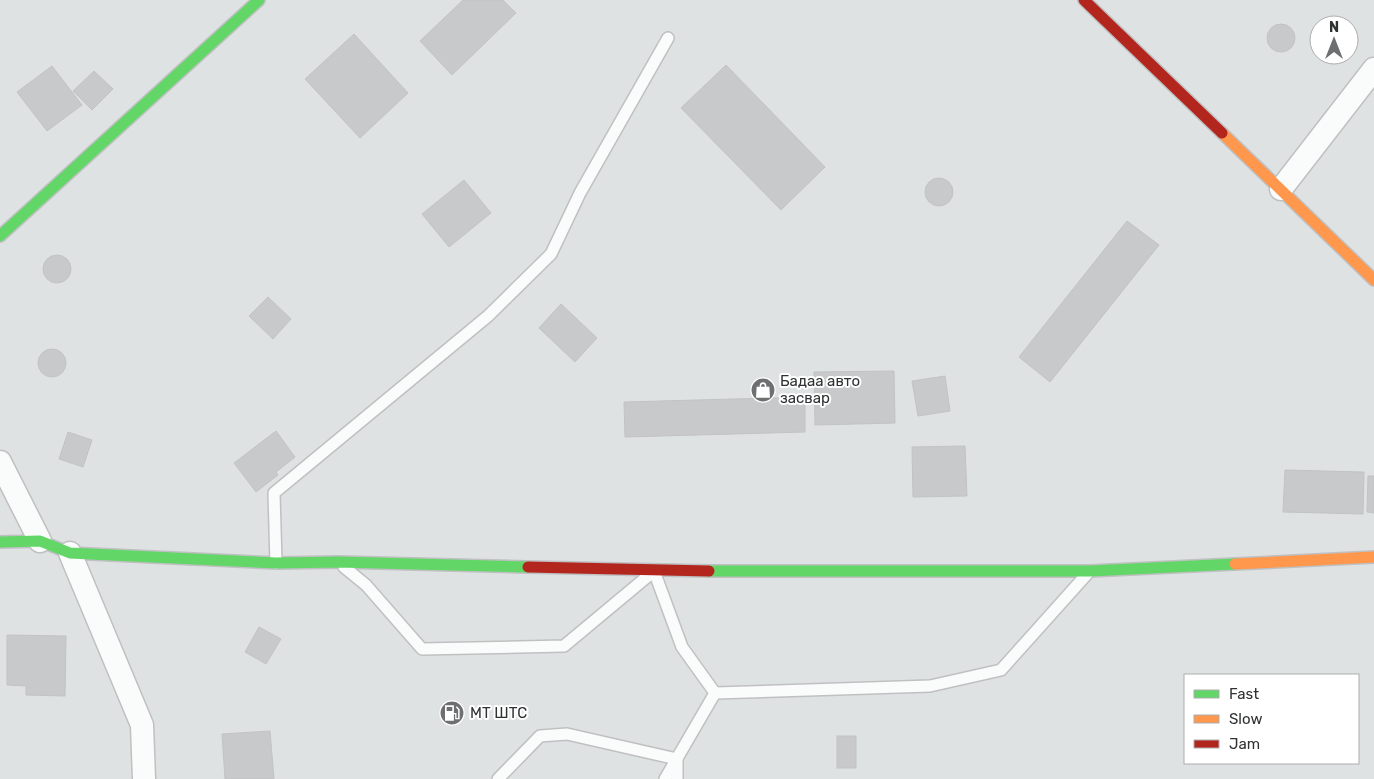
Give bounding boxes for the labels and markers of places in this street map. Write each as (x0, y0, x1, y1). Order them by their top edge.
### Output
place label: Бадаа авто засвар (780, 372, 860, 407)
shop icon: Бадаа авто засвар (750, 377, 776, 403)
fuel station icon: МТ ШТС (439, 700, 465, 726)
place label: МТ ШТС (470, 704, 527, 722)

